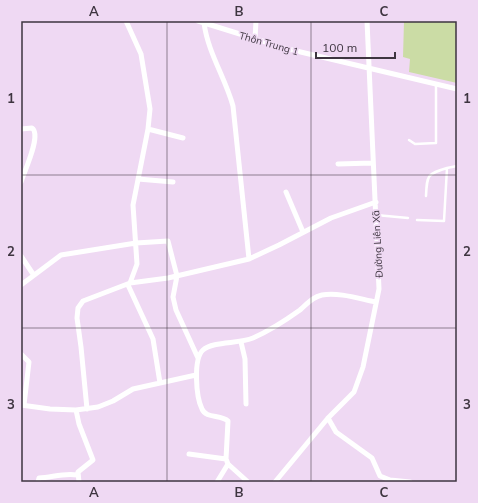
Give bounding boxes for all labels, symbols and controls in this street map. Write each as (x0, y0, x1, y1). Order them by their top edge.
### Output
text: A (89, 3, 99, 19)
text: B (235, 3, 244, 19)
text: C (380, 3, 389, 19)
street label: Thôn Trung 1 (238, 29, 300, 58)
scale bar (316, 34, 395, 60)
text: 100 m (322, 40, 357, 55)
text: 1 (7, 90, 15, 106)
text: 1 (463, 90, 471, 106)
street label: Đường Liên Xã (369, 210, 386, 278)
text: 2 (7, 243, 15, 259)
text: 2 (463, 243, 471, 259)
text: 3 (7, 396, 15, 412)
text: 3 (463, 396, 471, 412)
text: A (89, 484, 99, 500)
text: B (235, 484, 244, 500)
text: C (380, 484, 389, 500)

